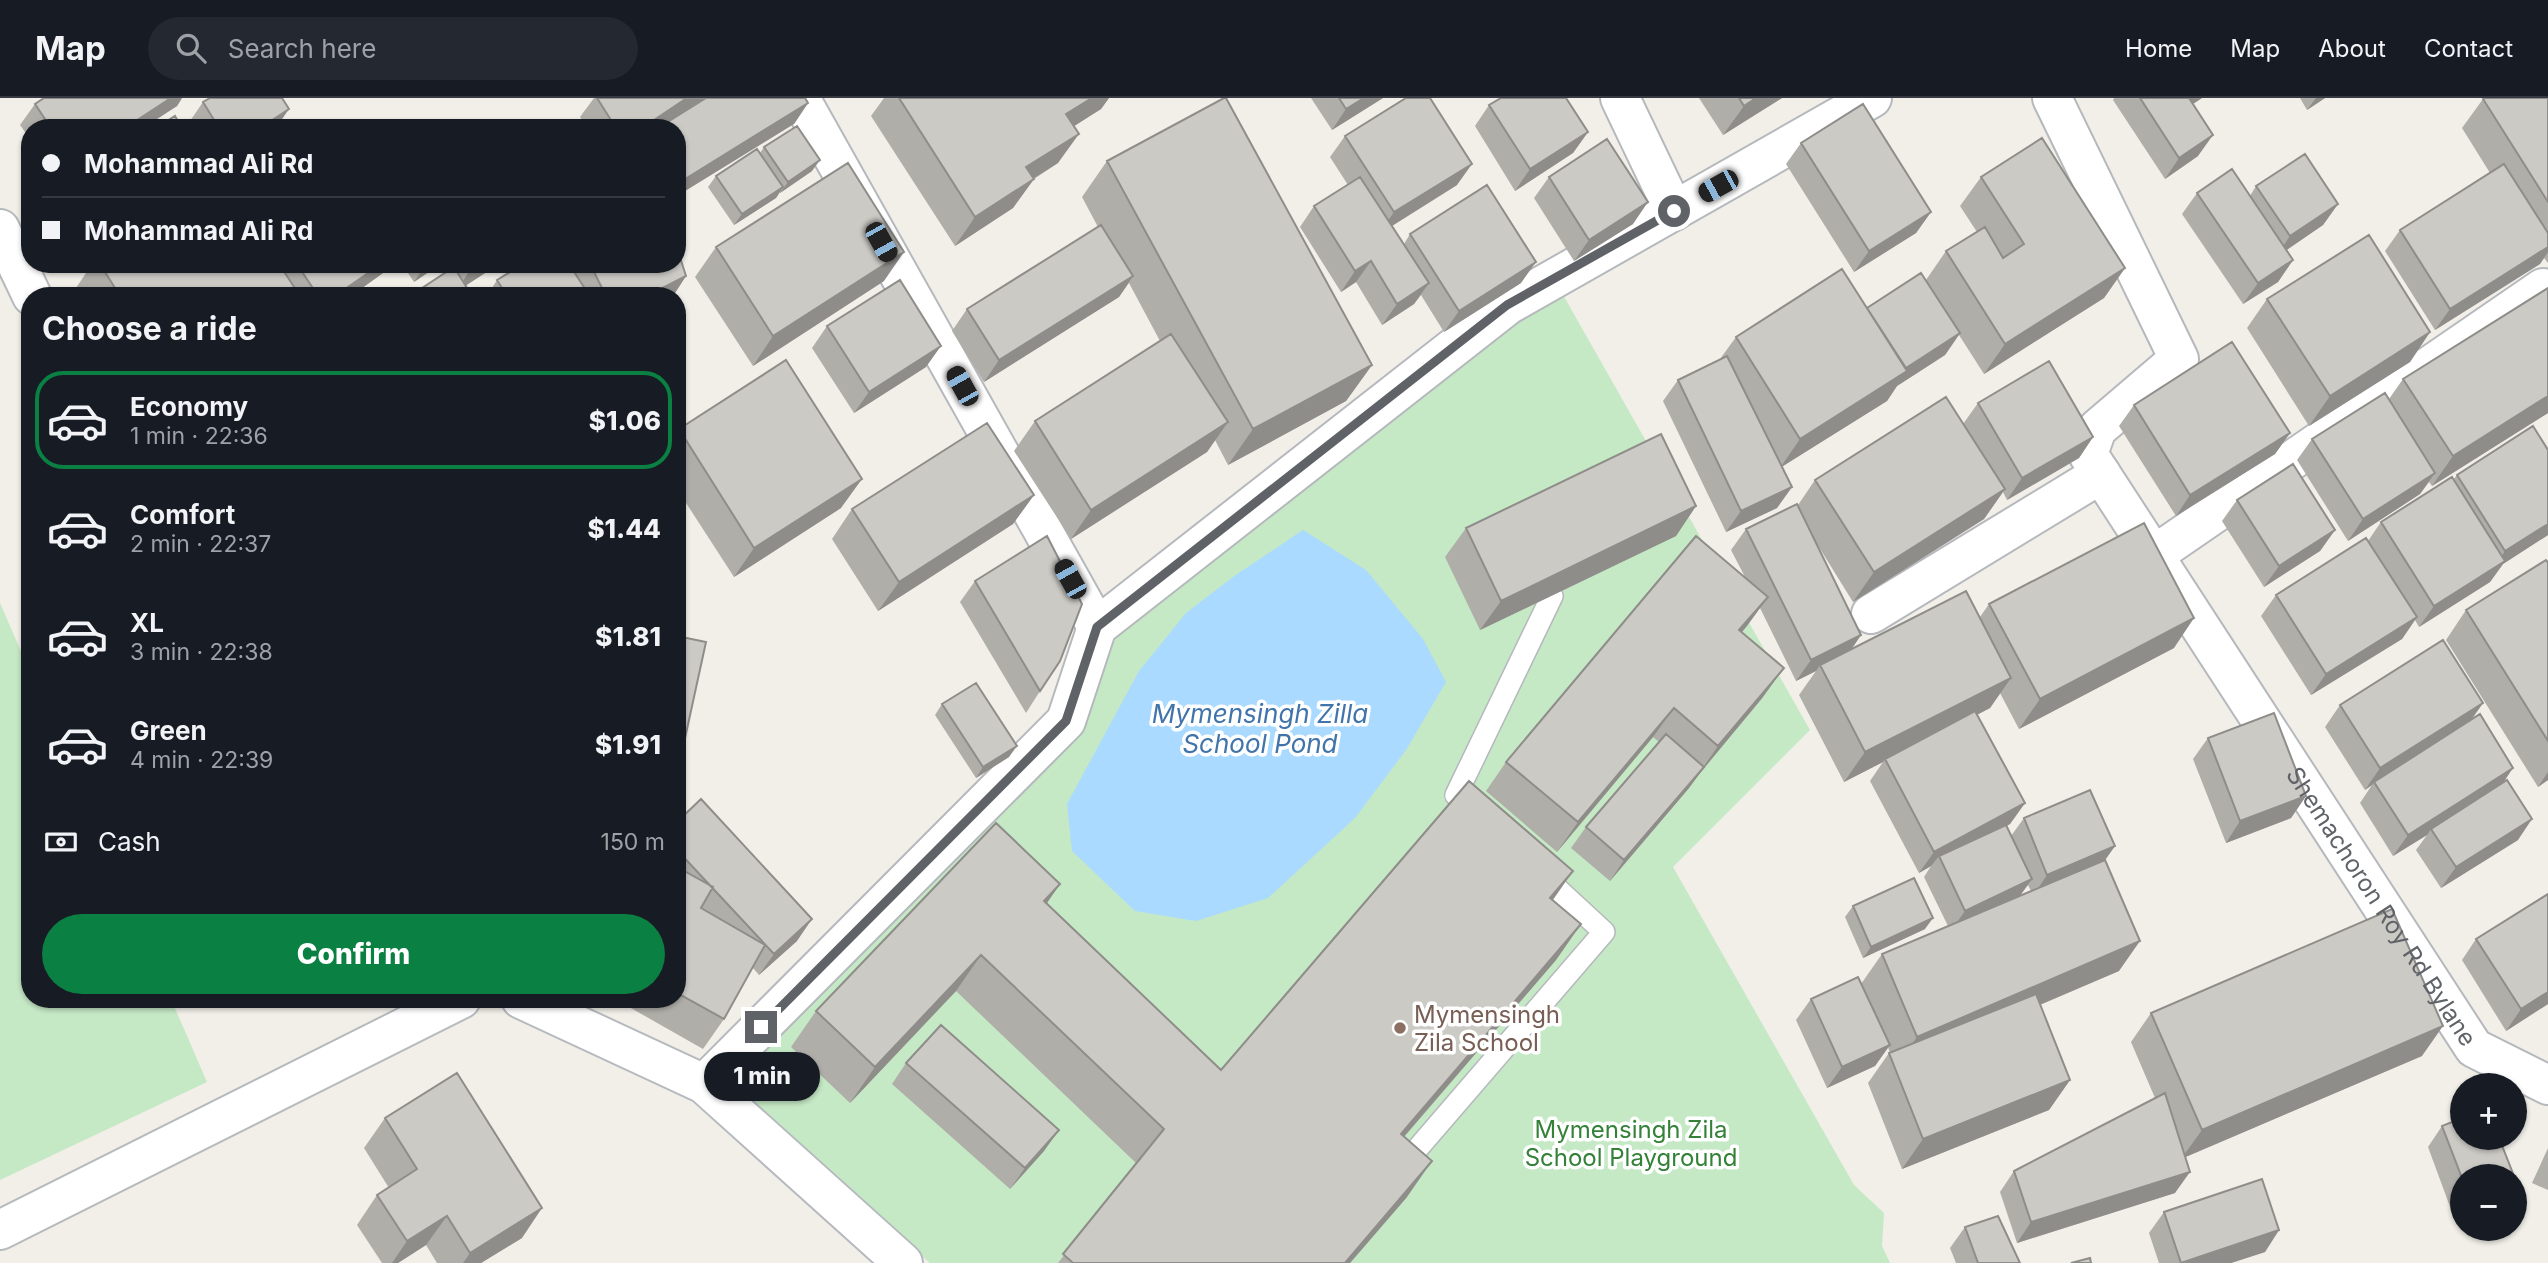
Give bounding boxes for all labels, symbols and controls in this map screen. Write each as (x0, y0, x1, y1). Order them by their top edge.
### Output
search box (148, 17, 638, 80)
text: Map (35, 28, 106, 68)
icon: search (172, 29, 210, 67)
text: Search here (228, 33, 376, 64)
text: Home (2125, 34, 2192, 63)
text: Map (2230, 34, 2280, 63)
text: About (2318, 34, 2386, 63)
text: Contact (2424, 34, 2513, 63)
text: Mohammad Ali Rd (84, 148, 313, 179)
car (1695, 167, 1742, 205)
route start (1658, 195, 1690, 227)
text: Mohammad Ali Rd (84, 215, 313, 246)
car (862, 219, 901, 265)
text: Choose a ride (42, 309, 257, 348)
car (943, 363, 982, 409)
icon: car (46, 389, 109, 452)
text: Economy (130, 391, 248, 422)
text: $1.06 (589, 405, 661, 436)
text: 1 min · 22:36 (130, 422, 268, 450)
icon: car (46, 497, 109, 560)
text: Comfort (130, 499, 235, 530)
text: $1.44 (587, 513, 661, 544)
text: 2 min · 22:37 (130, 530, 271, 558)
car (1051, 556, 1090, 602)
icon: car (46, 605, 109, 668)
text: XL (130, 607, 164, 638)
text: $1.81 (595, 621, 661, 652)
text: 3 min · 22:38 (130, 638, 273, 666)
water label: Mymensingh Zilla School Pond (1152, 698, 1368, 759)
icon: car (46, 713, 109, 776)
text: Green (130, 715, 207, 746)
text: $1.91 (595, 729, 661, 760)
text: 4 min · 22:39 (130, 746, 273, 774)
street label: Shemachoron Roy Rd Bylane (2281, 761, 2483, 1051)
icon: cash (42, 823, 80, 861)
text: Cash (98, 826, 161, 857)
text: 150 m (601, 828, 665, 856)
button: Confirm (42, 914, 665, 994)
place label: Mymensingh Zila School (1414, 1000, 1560, 1057)
route end (745, 1011, 777, 1043)
marker: Mymensingh Zila School (1392, 1020, 1408, 1036)
callout: 1 min (703, 1052, 819, 1100)
text: 1 min (733, 1062, 791, 1090)
map controls (2450, 1073, 2527, 1241)
button: + (2450, 1073, 2527, 1150)
park label: Mymensingh Zila School Playground (1525, 1115, 1737, 1172)
button: − (2450, 1164, 2527, 1241)

